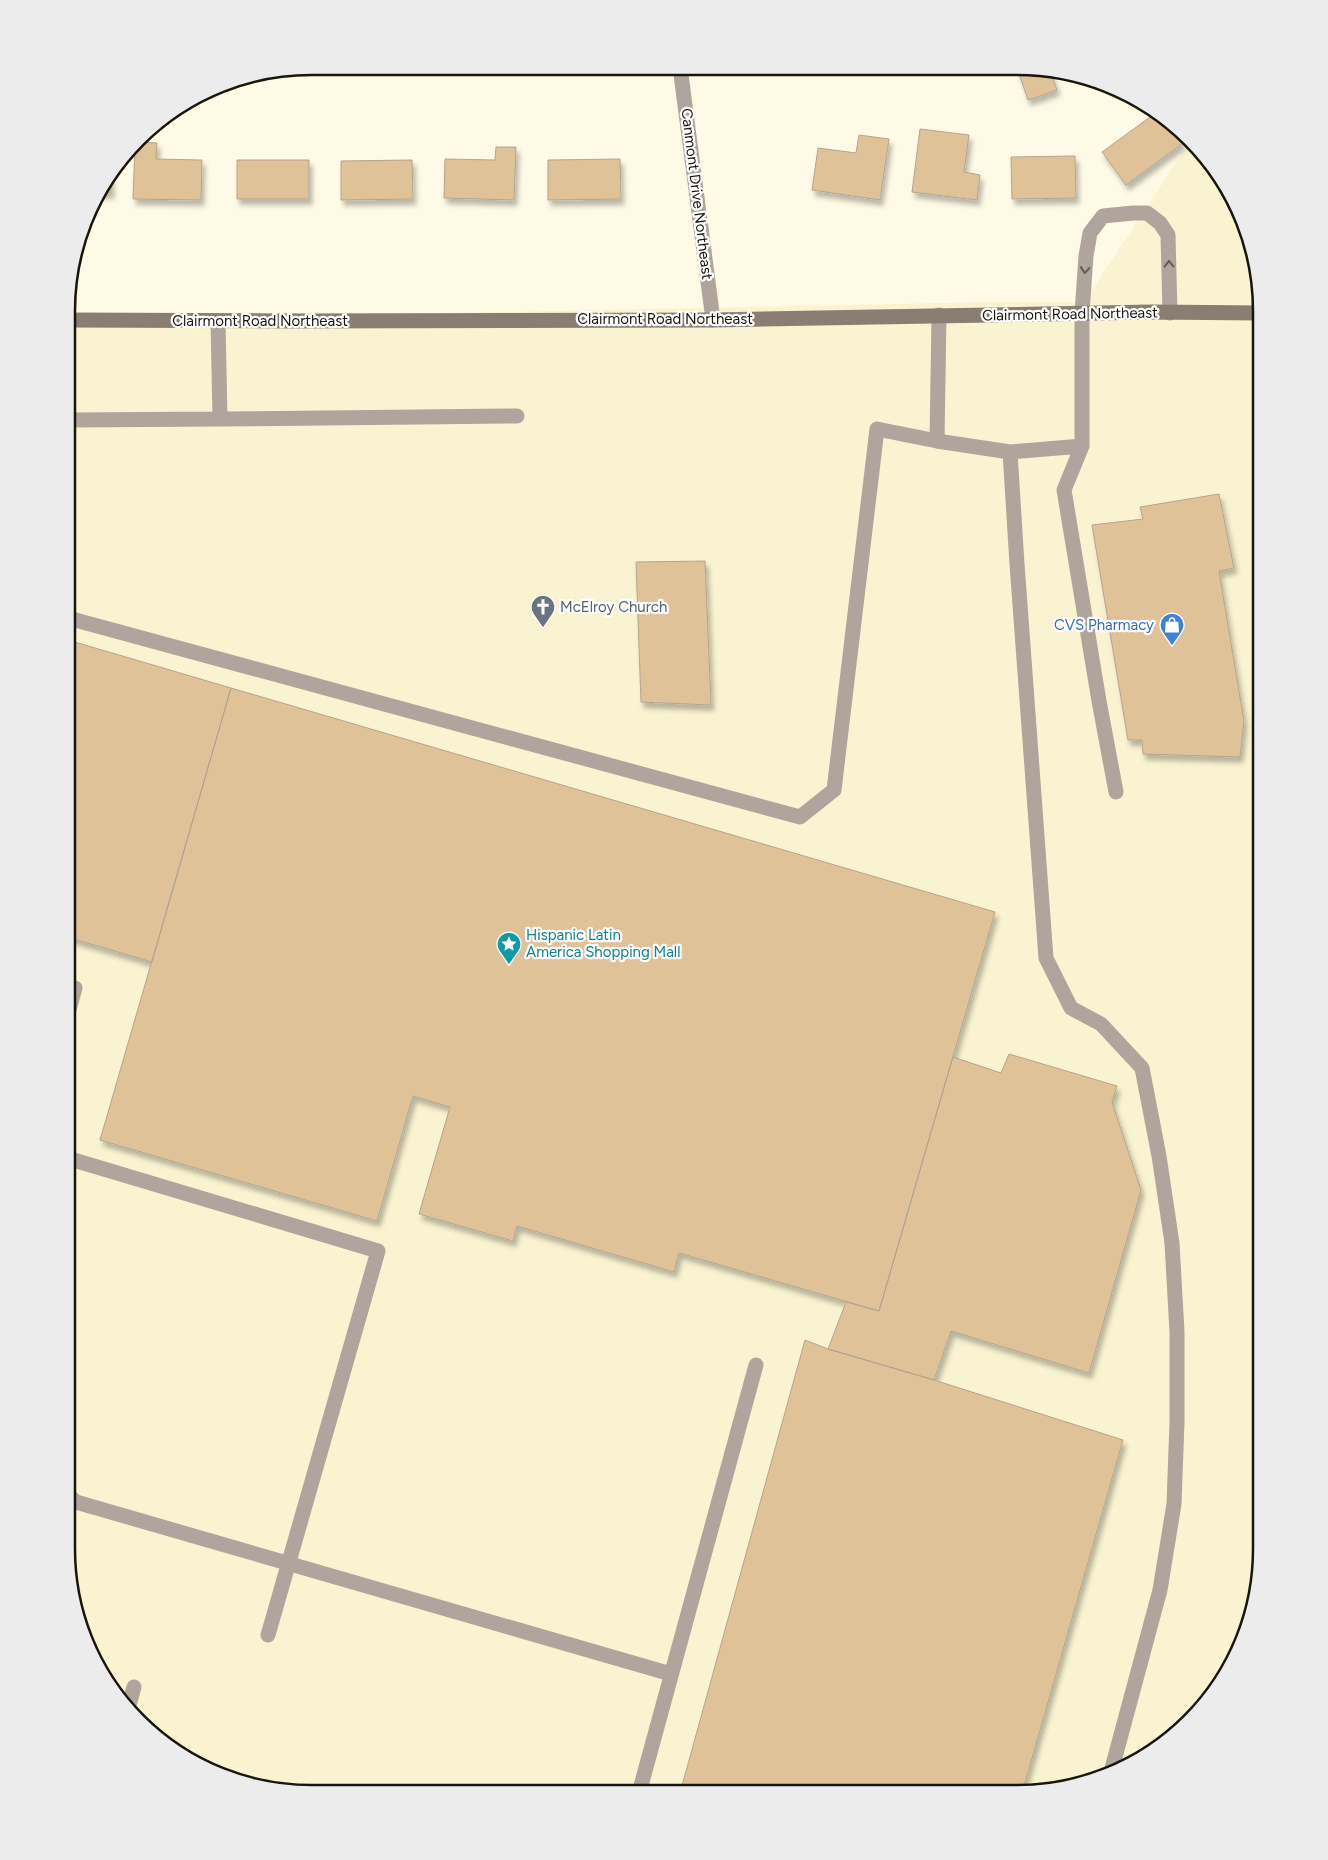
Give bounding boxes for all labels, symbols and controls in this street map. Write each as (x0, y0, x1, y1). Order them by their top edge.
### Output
street label: Canmont Drive Northeast (678, 107, 716, 281)
one-way arrow (1164, 260, 1174, 268)
one-way arrow (1080, 267, 1091, 275)
street label: Clairmont Road Northeast (982, 303, 1158, 325)
street label: Clairmont Road Northeast (577, 310, 753, 328)
street label: Clairmont Road Northeast (172, 312, 348, 330)
church icon: McElroy Church (530, 594, 556, 628)
place label: McElroy Church (560, 598, 667, 616)
shop icon: CVS Pharmacy (1159, 612, 1185, 646)
place label: CVS Pharmacy (1054, 616, 1154, 634)
place label: Hispanic Latin America Shopping Mall (526, 926, 680, 961)
place icon: Hispanic Latin America Shopping Mall (496, 931, 522, 965)

